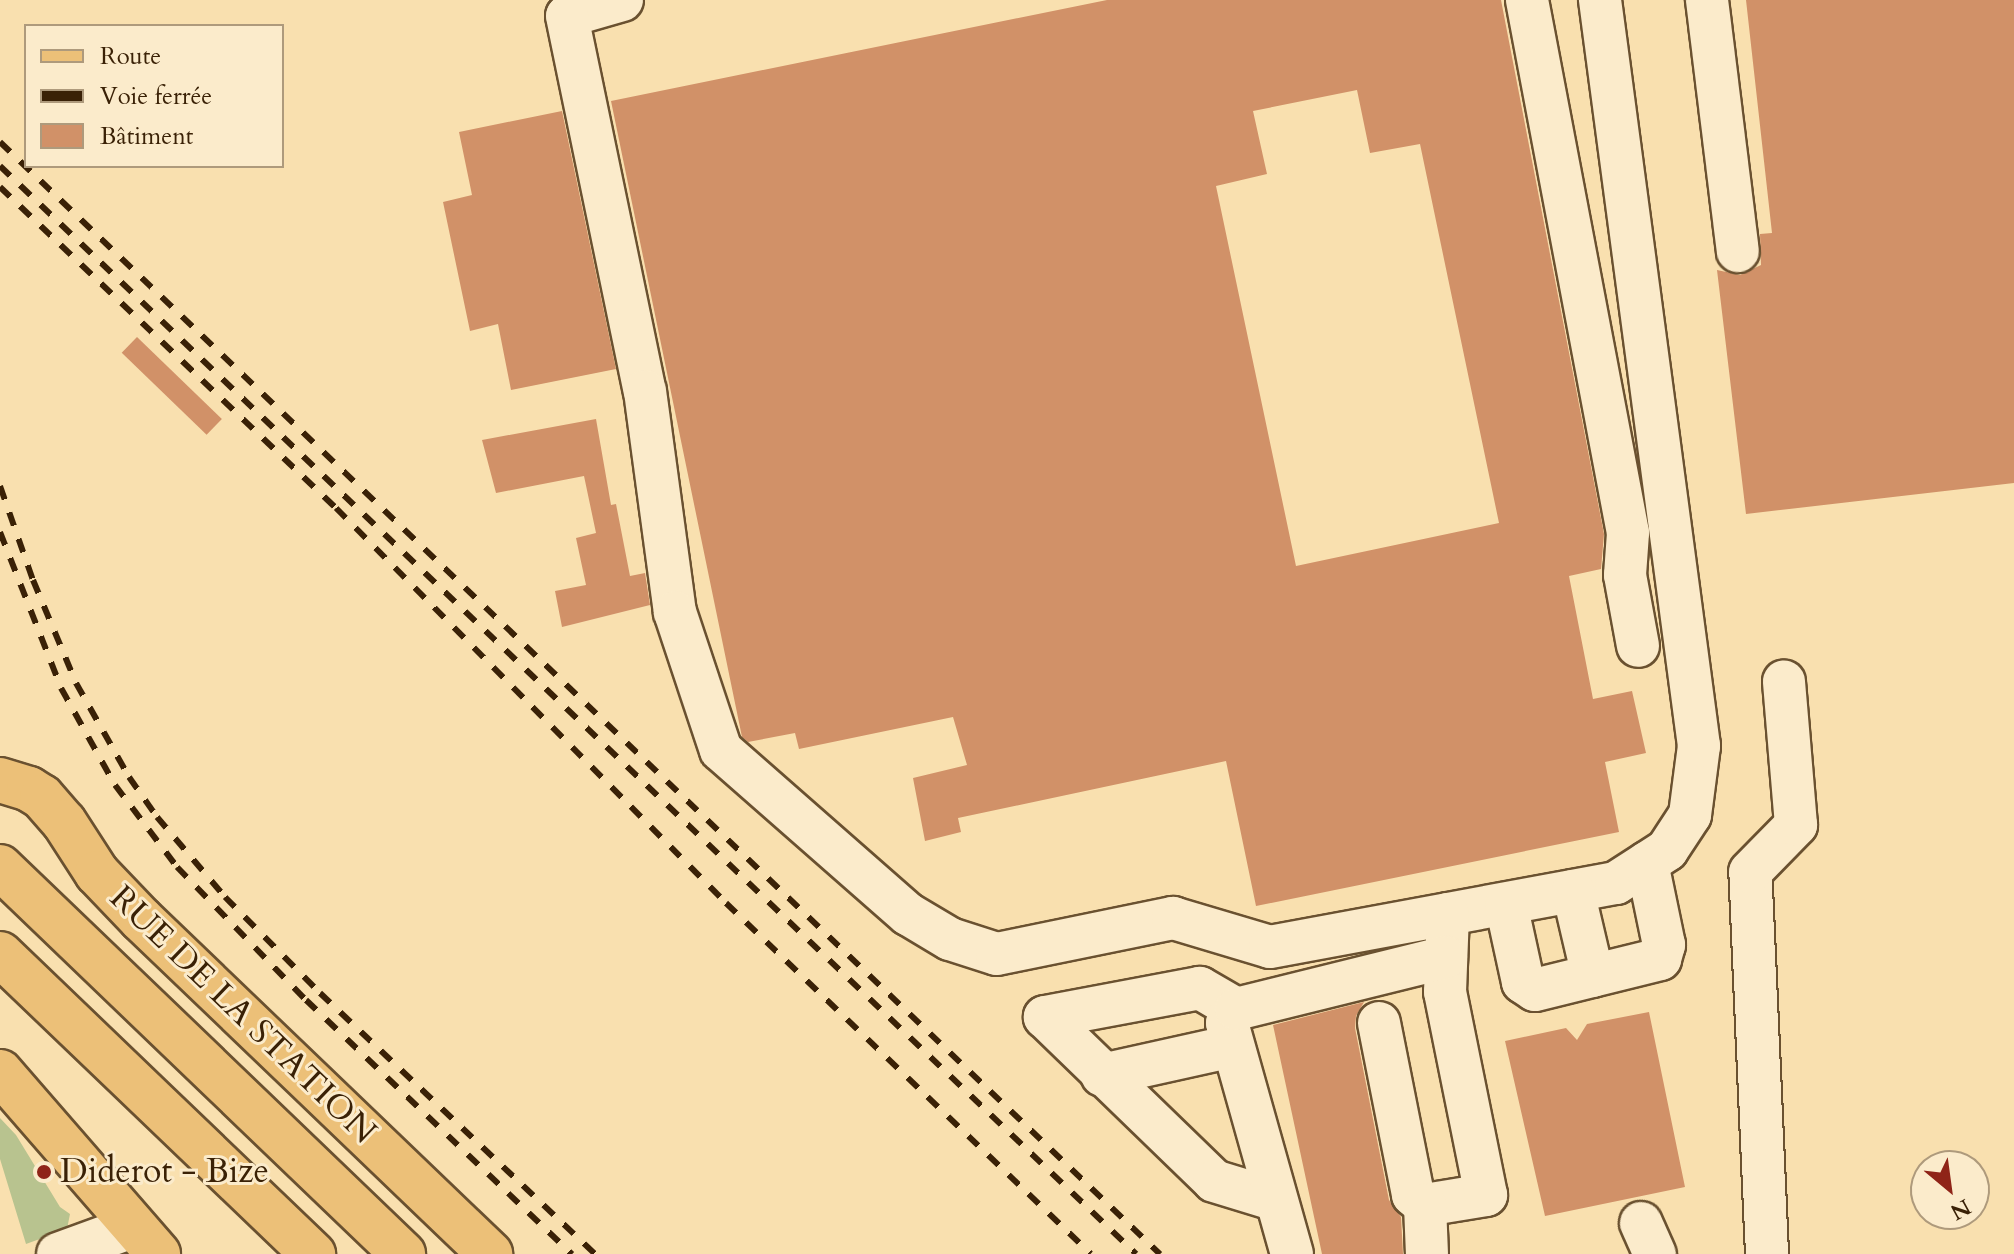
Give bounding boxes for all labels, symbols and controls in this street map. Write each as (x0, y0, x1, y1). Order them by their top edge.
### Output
legend (24, 24, 284, 168)
text: Route (100, 40, 161, 73)
text: Voie ferrée (100, 80, 212, 113)
text: Bâtiment (100, 120, 193, 153)
street label: RUE DE LA STATION (101, 877, 385, 1153)
north arrow (1910, 1150, 1990, 1230)
place label: Diderot - Bize (60, 1152, 269, 1192)
marker: Diderot - Bize (35, 1163, 53, 1181)
text: N (1945, 1191, 1976, 1227)

